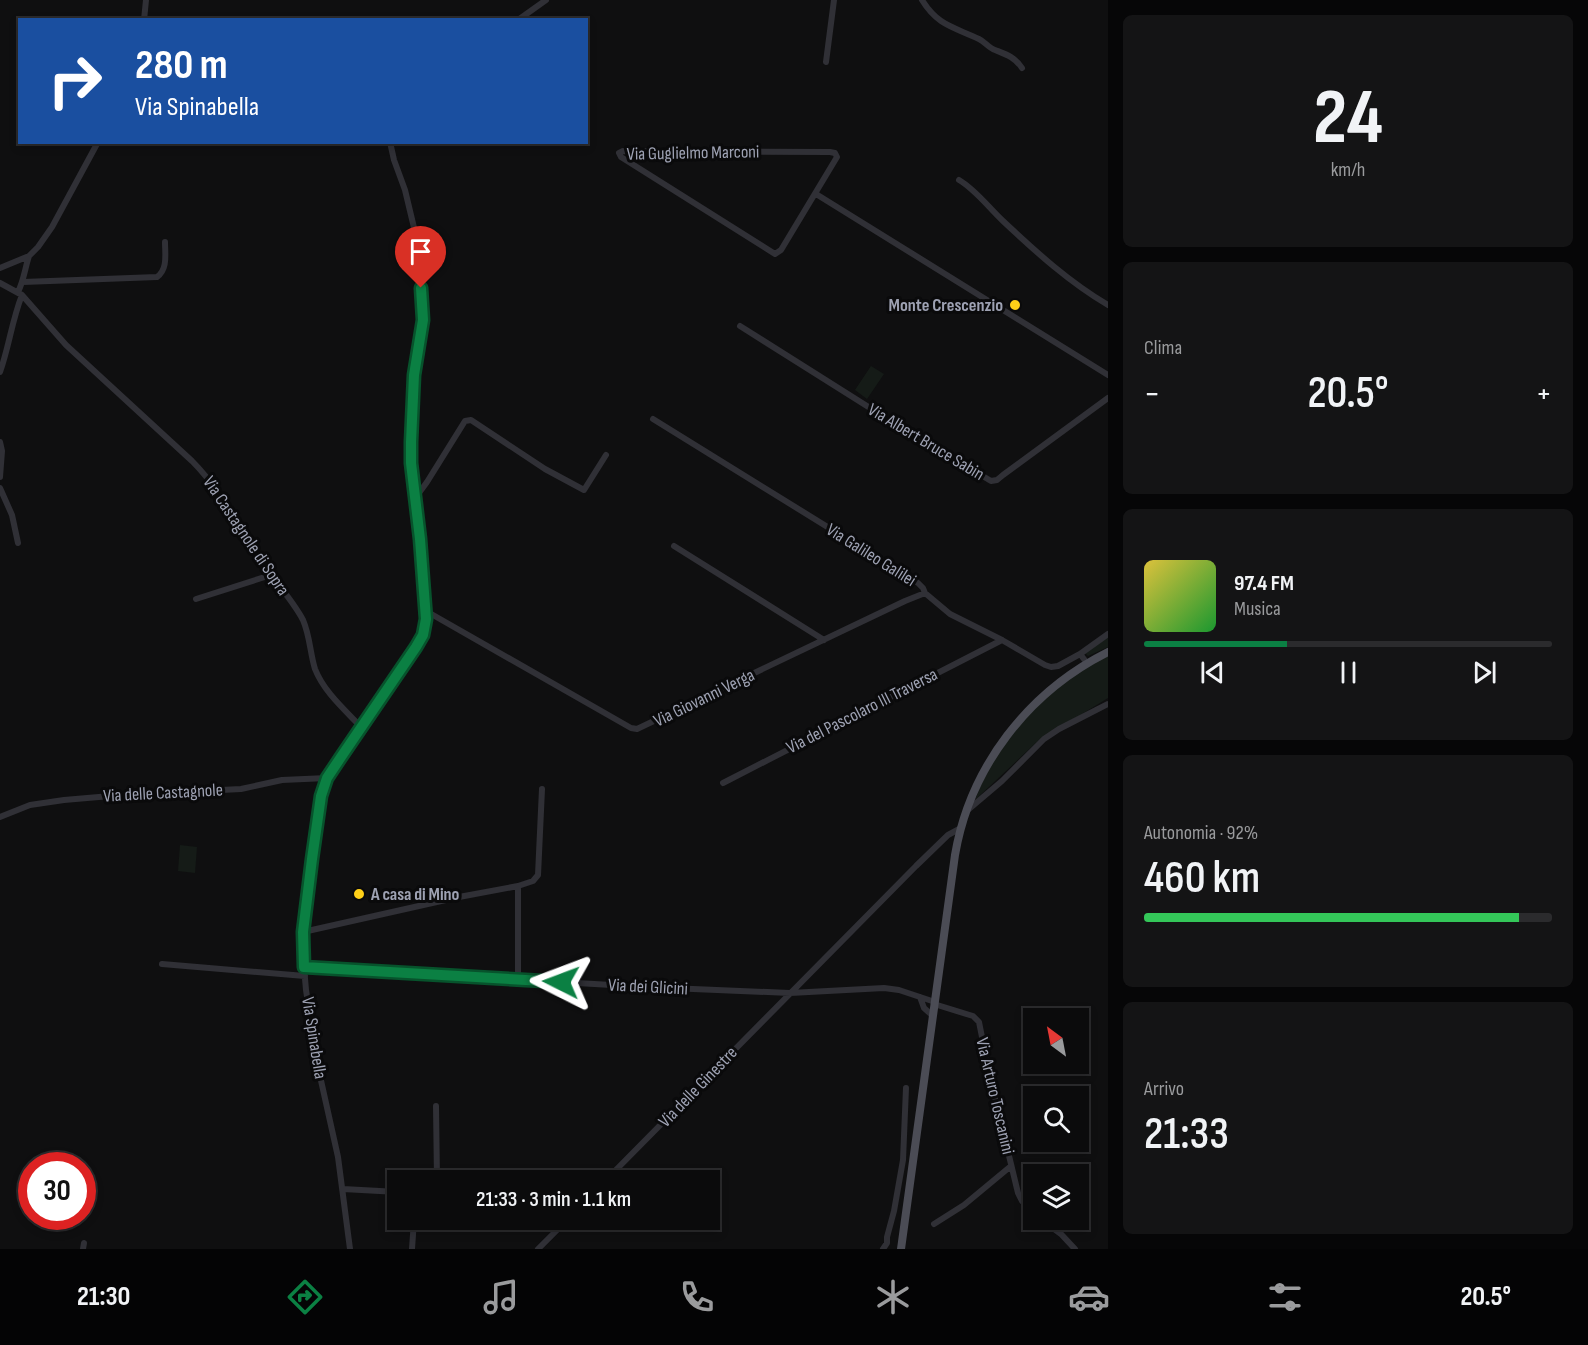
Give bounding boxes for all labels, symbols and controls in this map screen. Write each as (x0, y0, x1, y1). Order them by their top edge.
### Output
text: 280 m (135, 40, 228, 91)
icon: right (36, 42, 114, 120)
text: 24 (1313, 72, 1383, 165)
text: Via Spinabella (135, 91, 259, 123)
street label: Via Guglielmo Marconi (626, 141, 760, 165)
text: km/h (1331, 158, 1365, 182)
pin (395, 226, 446, 288)
icon: arrive (404, 235, 437, 268)
place label: Monte Crescenzio (889, 295, 1003, 316)
marker: Monte Crescenzio (1008, 298, 1022, 312)
text: Clima (1144, 336, 1182, 360)
text: 20.5° (1307, 366, 1389, 421)
text: − (1144, 374, 1160, 414)
text: + (1536, 374, 1552, 414)
street label: Via Albert Bruce Sabin (864, 399, 988, 485)
street label: Via Castagnole di Sopra (198, 472, 294, 600)
street label: Via Galileo Galilei (822, 519, 920, 591)
text: 97.4 FM (1234, 570, 1294, 597)
text: Musica (1234, 597, 1281, 621)
icon: previous (1196, 656, 1229, 689)
icon: pause (1332, 656, 1365, 689)
icon: next (1468, 656, 1501, 689)
street label: Via del Pascolaro III Traversa (783, 664, 941, 758)
street label: Via Giovanni Verga (650, 665, 758, 731)
street label: Via delle Castagnole (103, 779, 223, 807)
text: Autonomia · 92% (1144, 821, 1258, 845)
text: 460 km (1144, 851, 1260, 906)
place label: A casa di Mino (370, 884, 460, 905)
marker: A casa di Mino (352, 887, 366, 901)
position arrow (529, 950, 593, 1014)
street label: Via dei Glicini (608, 974, 688, 1000)
street label: Via Spinabella (297, 996, 331, 1081)
north arrow (1023, 1008, 1089, 1074)
map controls (1023, 1008, 1089, 1230)
street label: Via Arturo Toscanini (971, 1036, 1019, 1156)
street label: Via delle Ginestre (654, 1042, 742, 1132)
text: Arrivo (1144, 1077, 1184, 1101)
button: search (1023, 1086, 1089, 1152)
text: 21:33 (1144, 1107, 1229, 1162)
speed limit sign: 30 (18, 1152, 96, 1230)
button: layers (1023, 1164, 1089, 1230)
text: 21:33 · 3 min · 1.1 km (476, 1186, 631, 1213)
icon: directions (284, 1276, 326, 1318)
icon: music (480, 1276, 522, 1318)
icon: phone (676, 1276, 718, 1318)
icon: climate (872, 1276, 914, 1318)
icon: car (1068, 1276, 1110, 1318)
icon: filters (1264, 1276, 1306, 1318)
text: 21:30 (77, 1281, 130, 1313)
text: 20.5° (1460, 1281, 1511, 1313)

